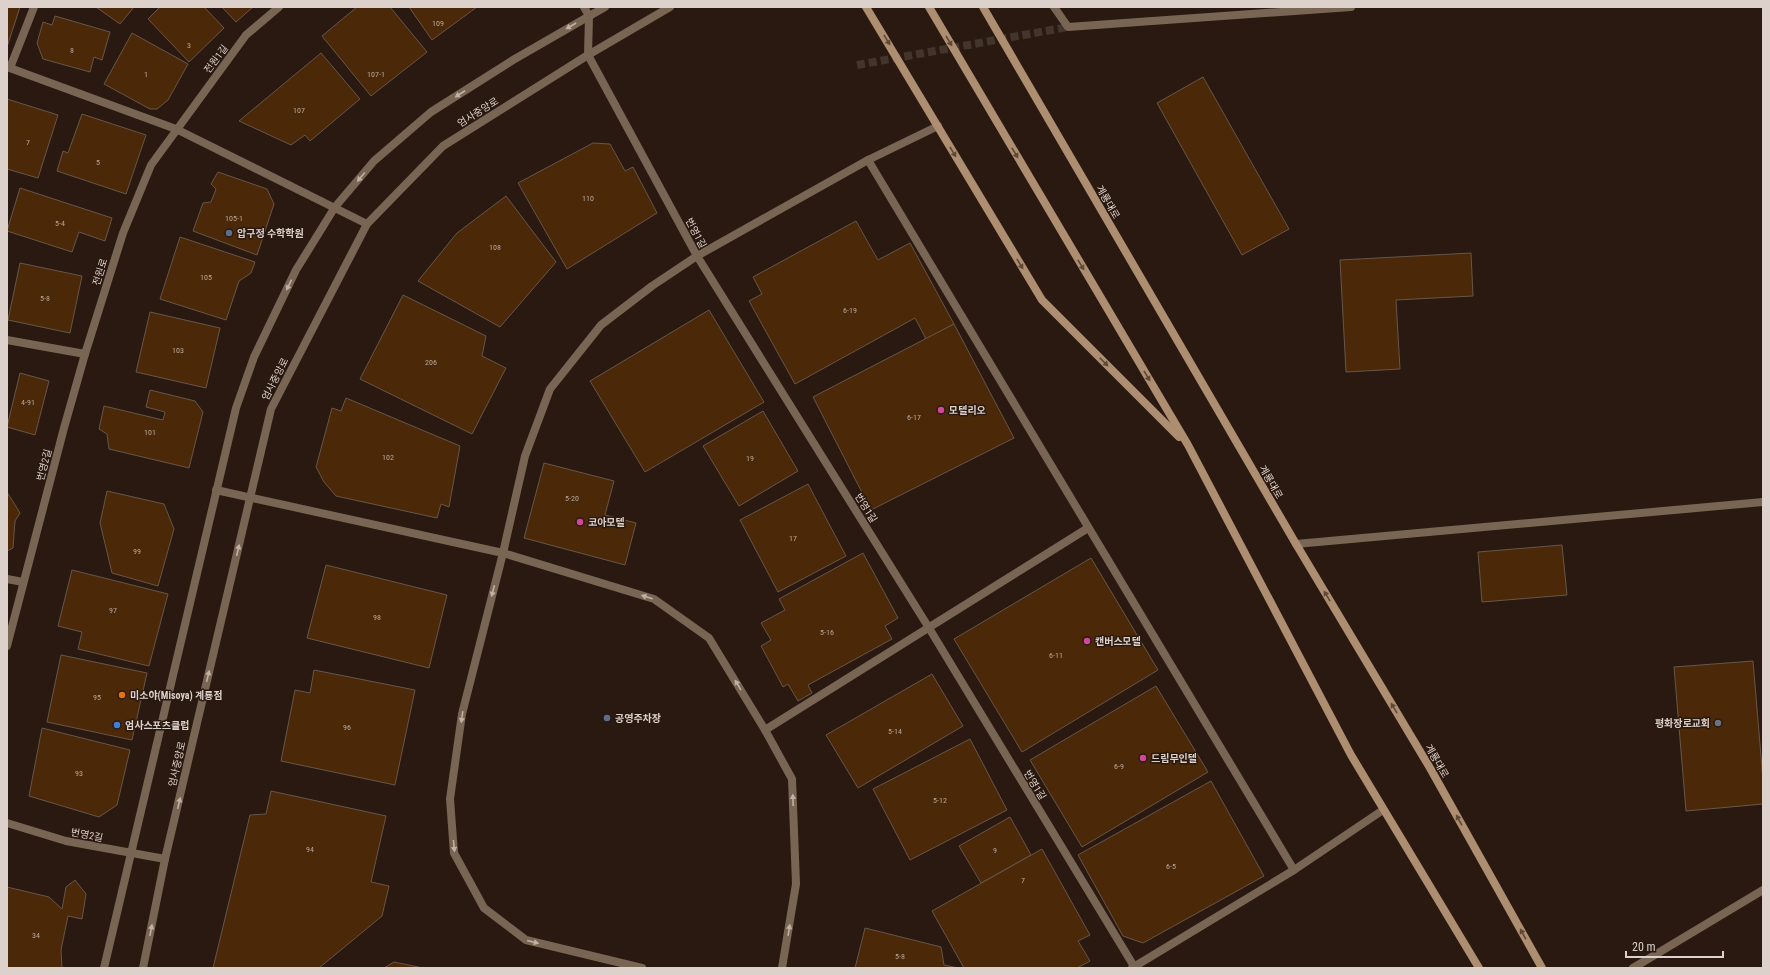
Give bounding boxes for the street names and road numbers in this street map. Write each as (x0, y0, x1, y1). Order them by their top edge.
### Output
street label: 전원1길 (202, 43, 230, 75)
street label: 엄사중앙로 (456, 95, 500, 129)
street label: 계룡대로 (1094, 183, 1122, 221)
street label: 번영1길 (684, 216, 708, 250)
street label: 전원로 (91, 257, 109, 287)
street label: 엄사중앙로 (260, 356, 290, 402)
street label: 번영2길 (34, 448, 54, 482)
street label: 계룡대로 (1257, 463, 1285, 501)
street label: 번영1길 (853, 491, 879, 525)
street label: 엄사중앙로 (166, 740, 188, 788)
street label: 계룡대로 (1423, 742, 1451, 780)
street label: 번영1길 (1022, 768, 1048, 802)
street label: 번영2길 (70, 826, 104, 844)

